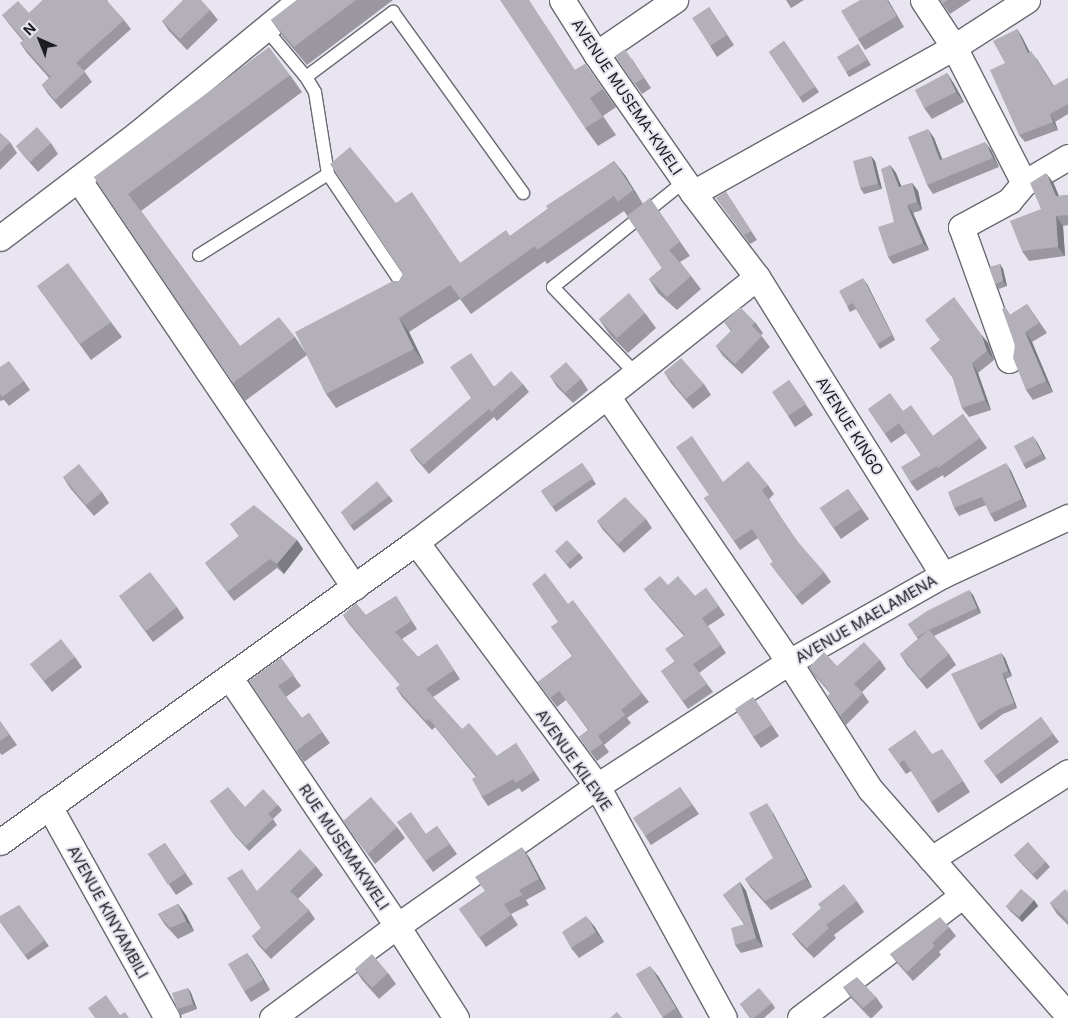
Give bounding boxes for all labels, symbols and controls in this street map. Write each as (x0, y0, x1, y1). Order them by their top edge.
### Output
north arrow (15, 15, 65, 65)
street label: AVENUE MUSEMA-KWELI (568, 16, 686, 178)
text: N (19, 19, 39, 39)
street label: AVENUE KINGO (813, 374, 887, 478)
street label: AVENUE MAELAMENA (792, 571, 940, 667)
street label: AVENUE KILEWE (532, 706, 616, 814)
street label: RUE MUSEMAKWELI (295, 781, 393, 913)
street label: AVENUE KINYAMBILI (64, 842, 152, 982)

